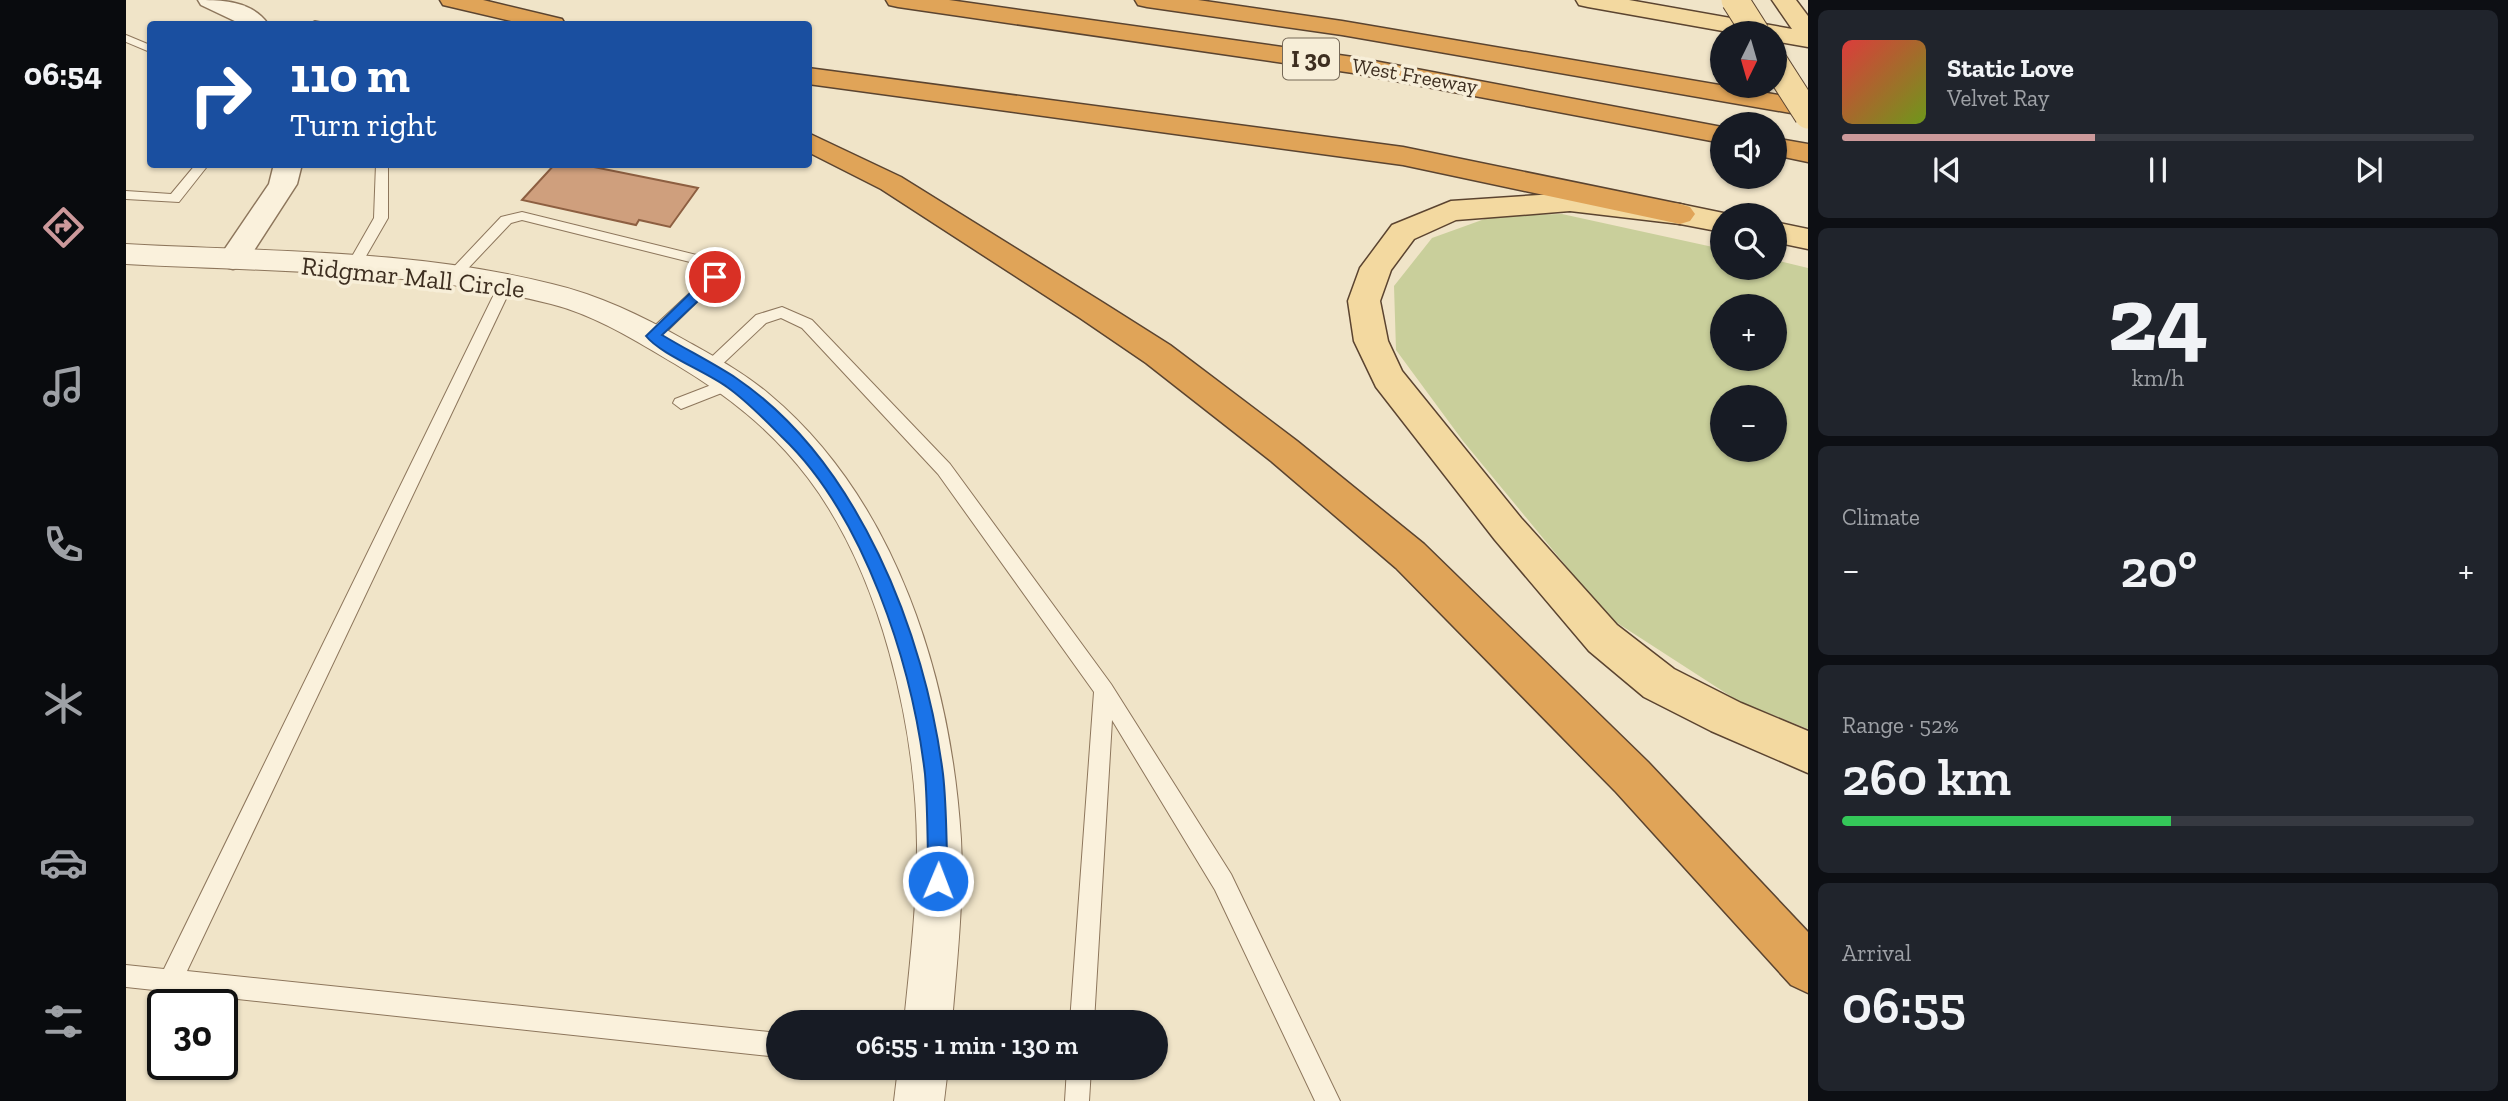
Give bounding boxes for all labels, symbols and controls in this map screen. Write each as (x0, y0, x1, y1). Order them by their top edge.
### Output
north arrow (1710, 21, 1787, 98)
map controls (1710, 21, 1787, 462)
road number: I 30 (1283, 38, 1339, 80)
text: 110 m (290, 46, 410, 105)
icon: right (175, 49, 266, 140)
street label: West Freeway (1350, 52, 1480, 99)
text: Static Love (1947, 52, 2074, 84)
text: 06:54 (24, 55, 102, 93)
text: Velvet Ray (1947, 84, 2049, 112)
text: Turn right (290, 106, 437, 144)
button: sound (1710, 112, 1787, 189)
icon: previous (1928, 151, 1966, 189)
icon: pause (2139, 151, 2177, 189)
icon: next (2350, 151, 2388, 189)
icon: directions (39, 203, 88, 252)
button: search (1710, 203, 1787, 280)
pin (685, 247, 745, 307)
street label: Ridgmar Mall Circle (300, 249, 526, 305)
icon: arrive (696, 258, 734, 296)
text: 24 (2108, 264, 2208, 373)
button: + (1710, 294, 1787, 371)
icon: music (39, 362, 88, 411)
text: km/h (2132, 364, 2184, 392)
button: − (1710, 385, 1787, 462)
text: Climate (1842, 503, 1920, 531)
icon: phone (39, 520, 88, 569)
text: 20° (2120, 538, 2197, 600)
text: − (1842, 547, 1860, 593)
text: + (2458, 547, 2474, 593)
icon: climate (39, 679, 88, 728)
text: Range · 52% (1842, 711, 1959, 739)
text: 260 km (1842, 746, 2011, 808)
icon: car (39, 838, 88, 887)
position arrow (901, 844, 975, 918)
text: Arrival (1842, 939, 1911, 967)
text: 06:55 (1842, 974, 1966, 1036)
speed limit sign: 30 (147, 989, 238, 1080)
icon: filters (39, 997, 88, 1046)
text: 06:55 · 1 min · 130 m (856, 1029, 1078, 1061)

